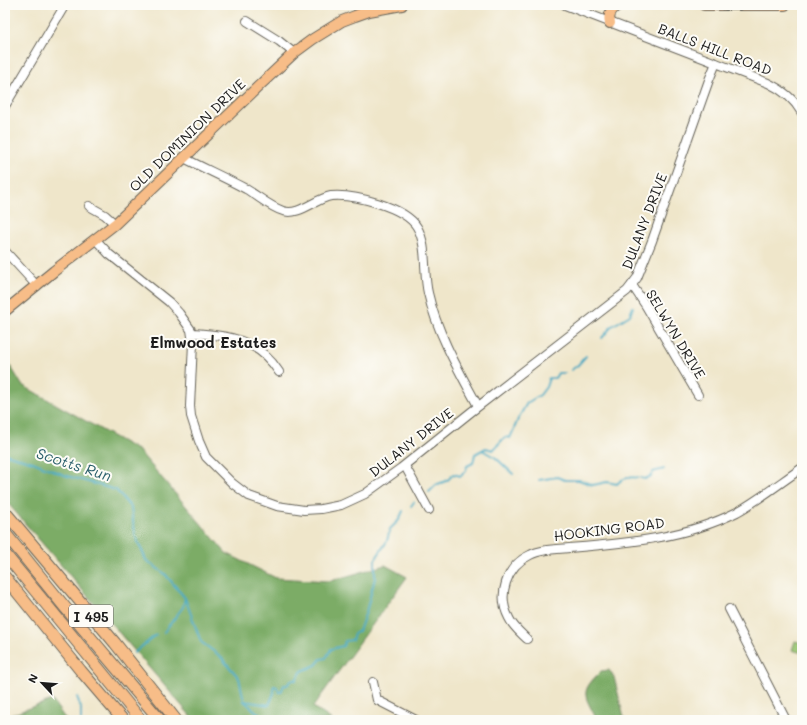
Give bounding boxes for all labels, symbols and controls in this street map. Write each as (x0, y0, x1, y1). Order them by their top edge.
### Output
street label: BALLS HILL ROAD (656, 19, 774, 79)
street label: OLD DOMINION DRIVE (125, 74, 249, 196)
street label: DULANY DRIVE (617, 170, 671, 272)
street label: SELWYN DRIVE (642, 286, 710, 382)
district label: Elmwood Estates (150, 332, 276, 352)
street label: DULANY DRIVE (365, 403, 457, 481)
water label: Scotts Run (34, 443, 114, 485)
street label: HOOKING ROAD (553, 513, 665, 545)
road number: I 495 (69, 605, 113, 627)
north arrow (22, 663, 62, 703)
text: N (24, 671, 41, 685)

